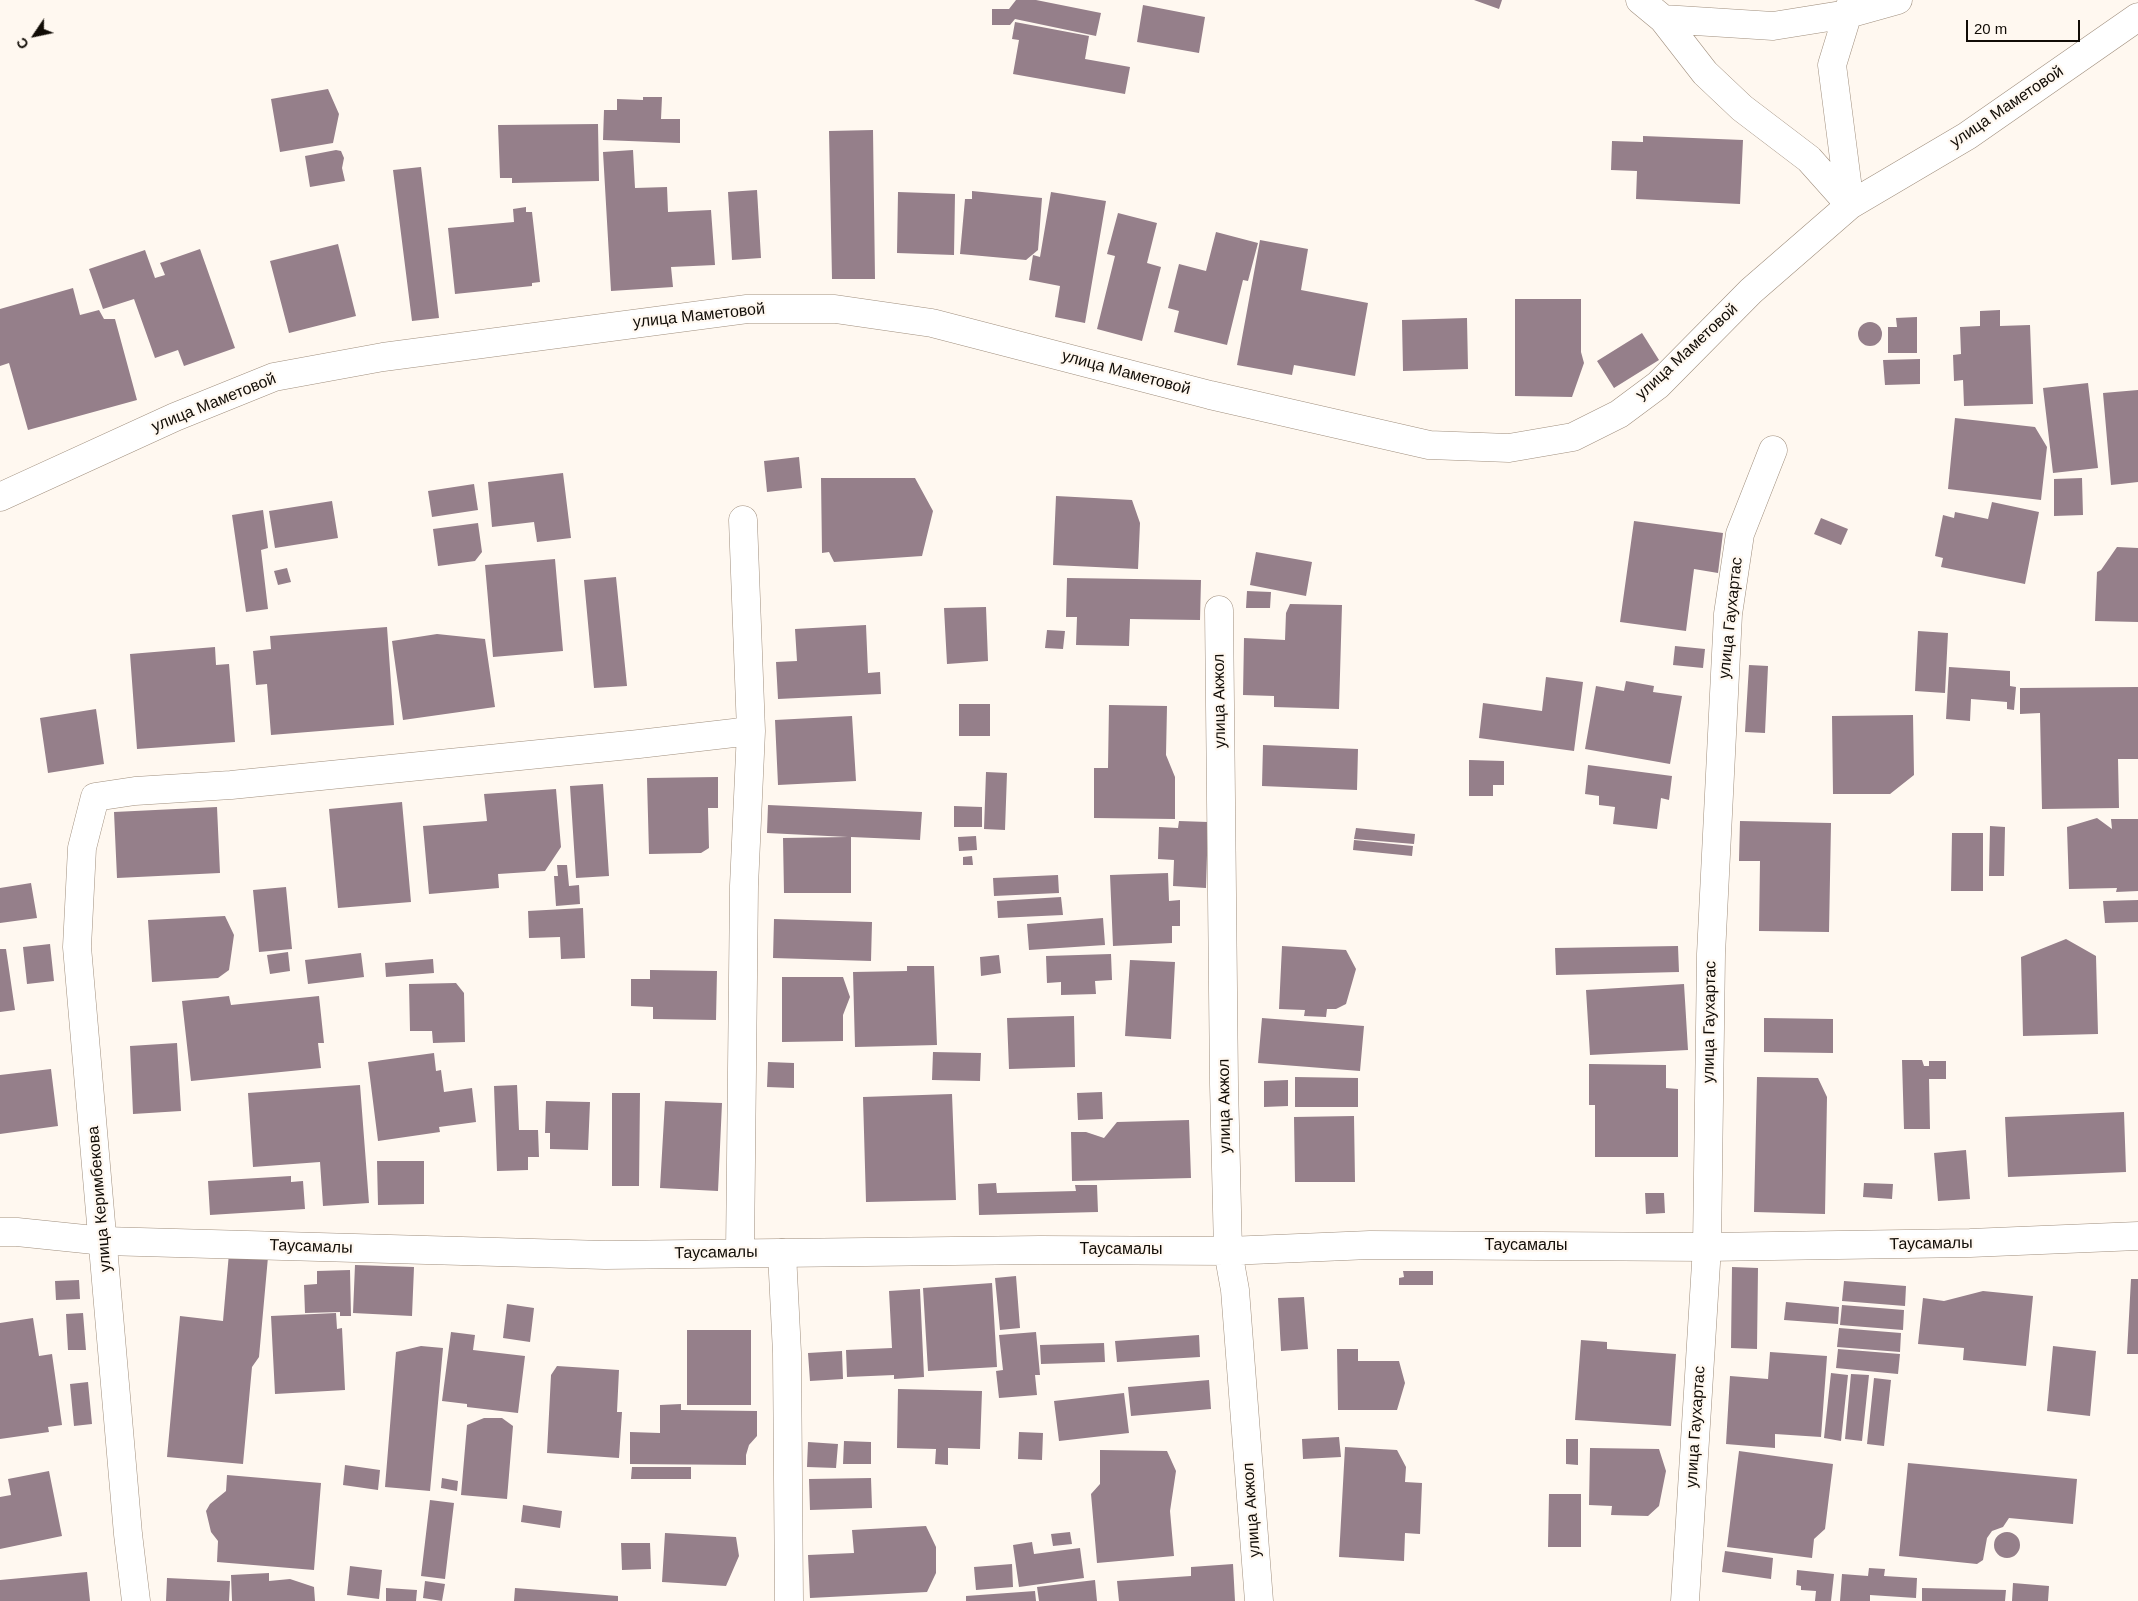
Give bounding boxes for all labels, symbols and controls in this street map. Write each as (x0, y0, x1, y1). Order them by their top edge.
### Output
north arrow (10, 10, 60, 60)
scale bar (1968, 10, 2082, 42)
text: 20 m (1974, 20, 2007, 37)
text: С (13, 35, 32, 52)
street label: улица Маметовой (1947, 62, 2067, 152)
street label: улица Маметовой (632, 300, 766, 332)
street label: улица Маметовой (1632, 300, 1742, 404)
street label: улица Маметовой (1060, 347, 1192, 399)
street label: улица Маметовой (149, 369, 279, 437)
street label: улица Гаухартас (1715, 556, 1747, 680)
street label: улица Акжол (1210, 653, 1230, 749)
street label: улица Гаухартас (1699, 961, 1721, 1083)
street label: улица Акжол (1215, 1058, 1235, 1154)
street label: улица Керимбекова (84, 1125, 116, 1273)
street label: Таусамалы (1889, 1234, 1973, 1254)
street label: Таусамалы (269, 1236, 353, 1258)
street label: Таусамалы (1484, 1236, 1568, 1256)
street label: Таусамалы (1079, 1240, 1163, 1260)
street label: Таусамалы (674, 1243, 758, 1263)
street label: улица Гаухартас (1682, 1365, 1710, 1489)
street label: улица Акжол (1239, 1462, 1265, 1558)

